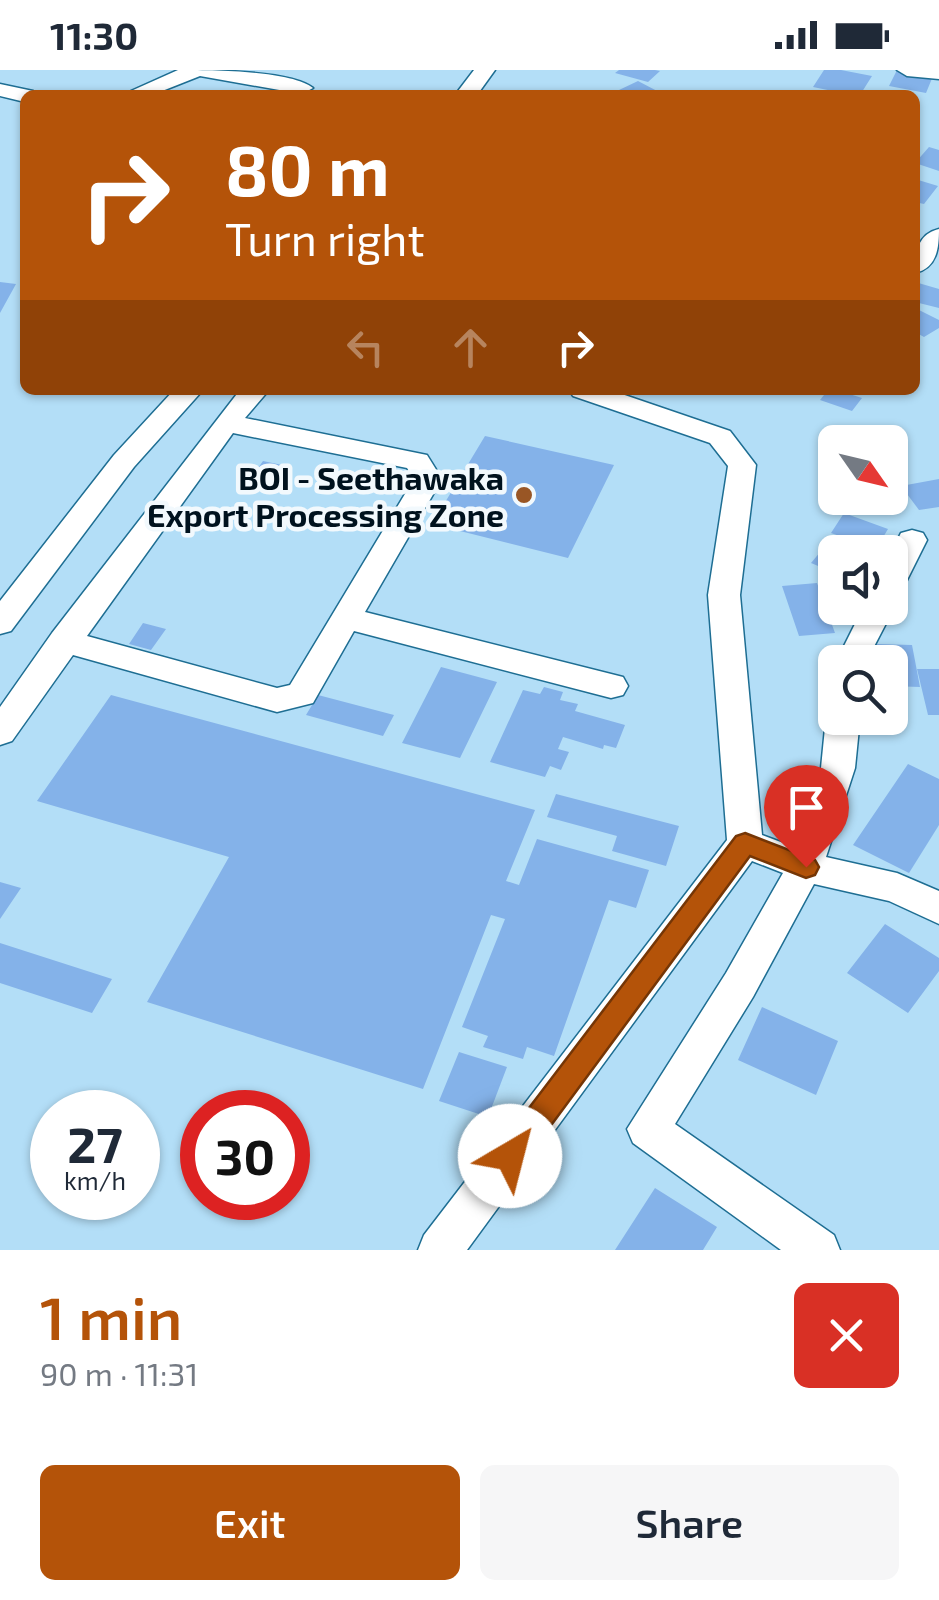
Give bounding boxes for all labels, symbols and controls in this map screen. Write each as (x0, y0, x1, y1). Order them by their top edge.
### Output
text: 11:30 (50, 12, 138, 58)
text: 80 m (225, 126, 390, 210)
icon: right (60, 130, 190, 260)
text: Turn right (225, 211, 425, 265)
icon: left (338, 320, 393, 375)
icon: ahead (443, 320, 498, 375)
icon: right (548, 320, 603, 375)
north arrow (818, 425, 908, 515)
map controls (818, 425, 908, 735)
place label: BOI - Seethawaka Export Processing Zone (147, 458, 504, 533)
marker: BOI - Seethawaka Export Processing Zone (513, 484, 535, 506)
button: sound (818, 535, 908, 625)
button: search (818, 645, 908, 735)
pin (764, 765, 849, 868)
icon: arrive (779, 780, 834, 835)
speed limit sign: 30 (180, 1090, 310, 1220)
position arrow (458, 1104, 562, 1208)
text: 27 (67, 1113, 123, 1173)
text: km/h (64, 1165, 126, 1195)
text: 1 min (40, 1280, 182, 1352)
button: close (794, 1283, 899, 1388)
text: 90 m · 11:31 (40, 1354, 198, 1392)
button: Exit (40, 1465, 460, 1580)
button: Share (480, 1465, 899, 1580)

